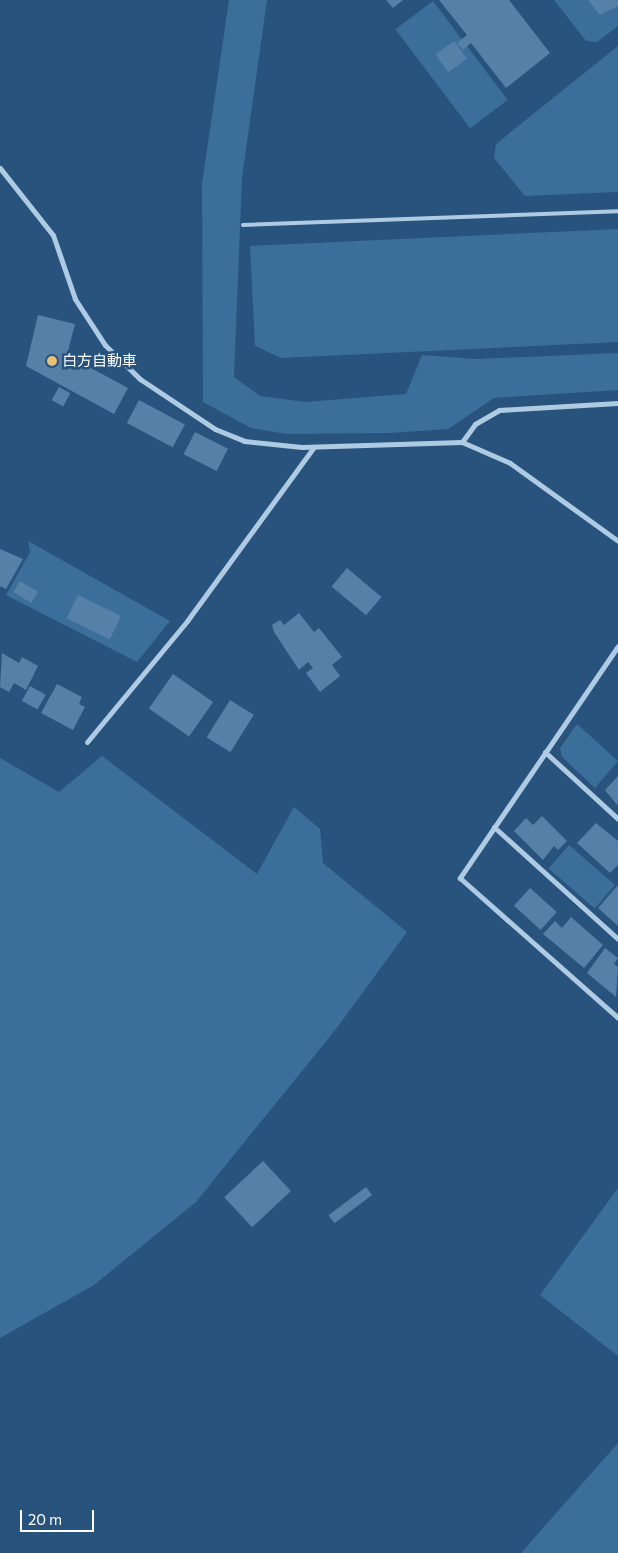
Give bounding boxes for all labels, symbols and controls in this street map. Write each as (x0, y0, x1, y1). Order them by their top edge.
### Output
place label: 白方自動車 (62, 352, 137, 370)
marker: 白方自動車 (46, 355, 58, 367)
scale bar (22, 1500, 96, 1532)
text: 20 m (28, 1510, 62, 1528)

